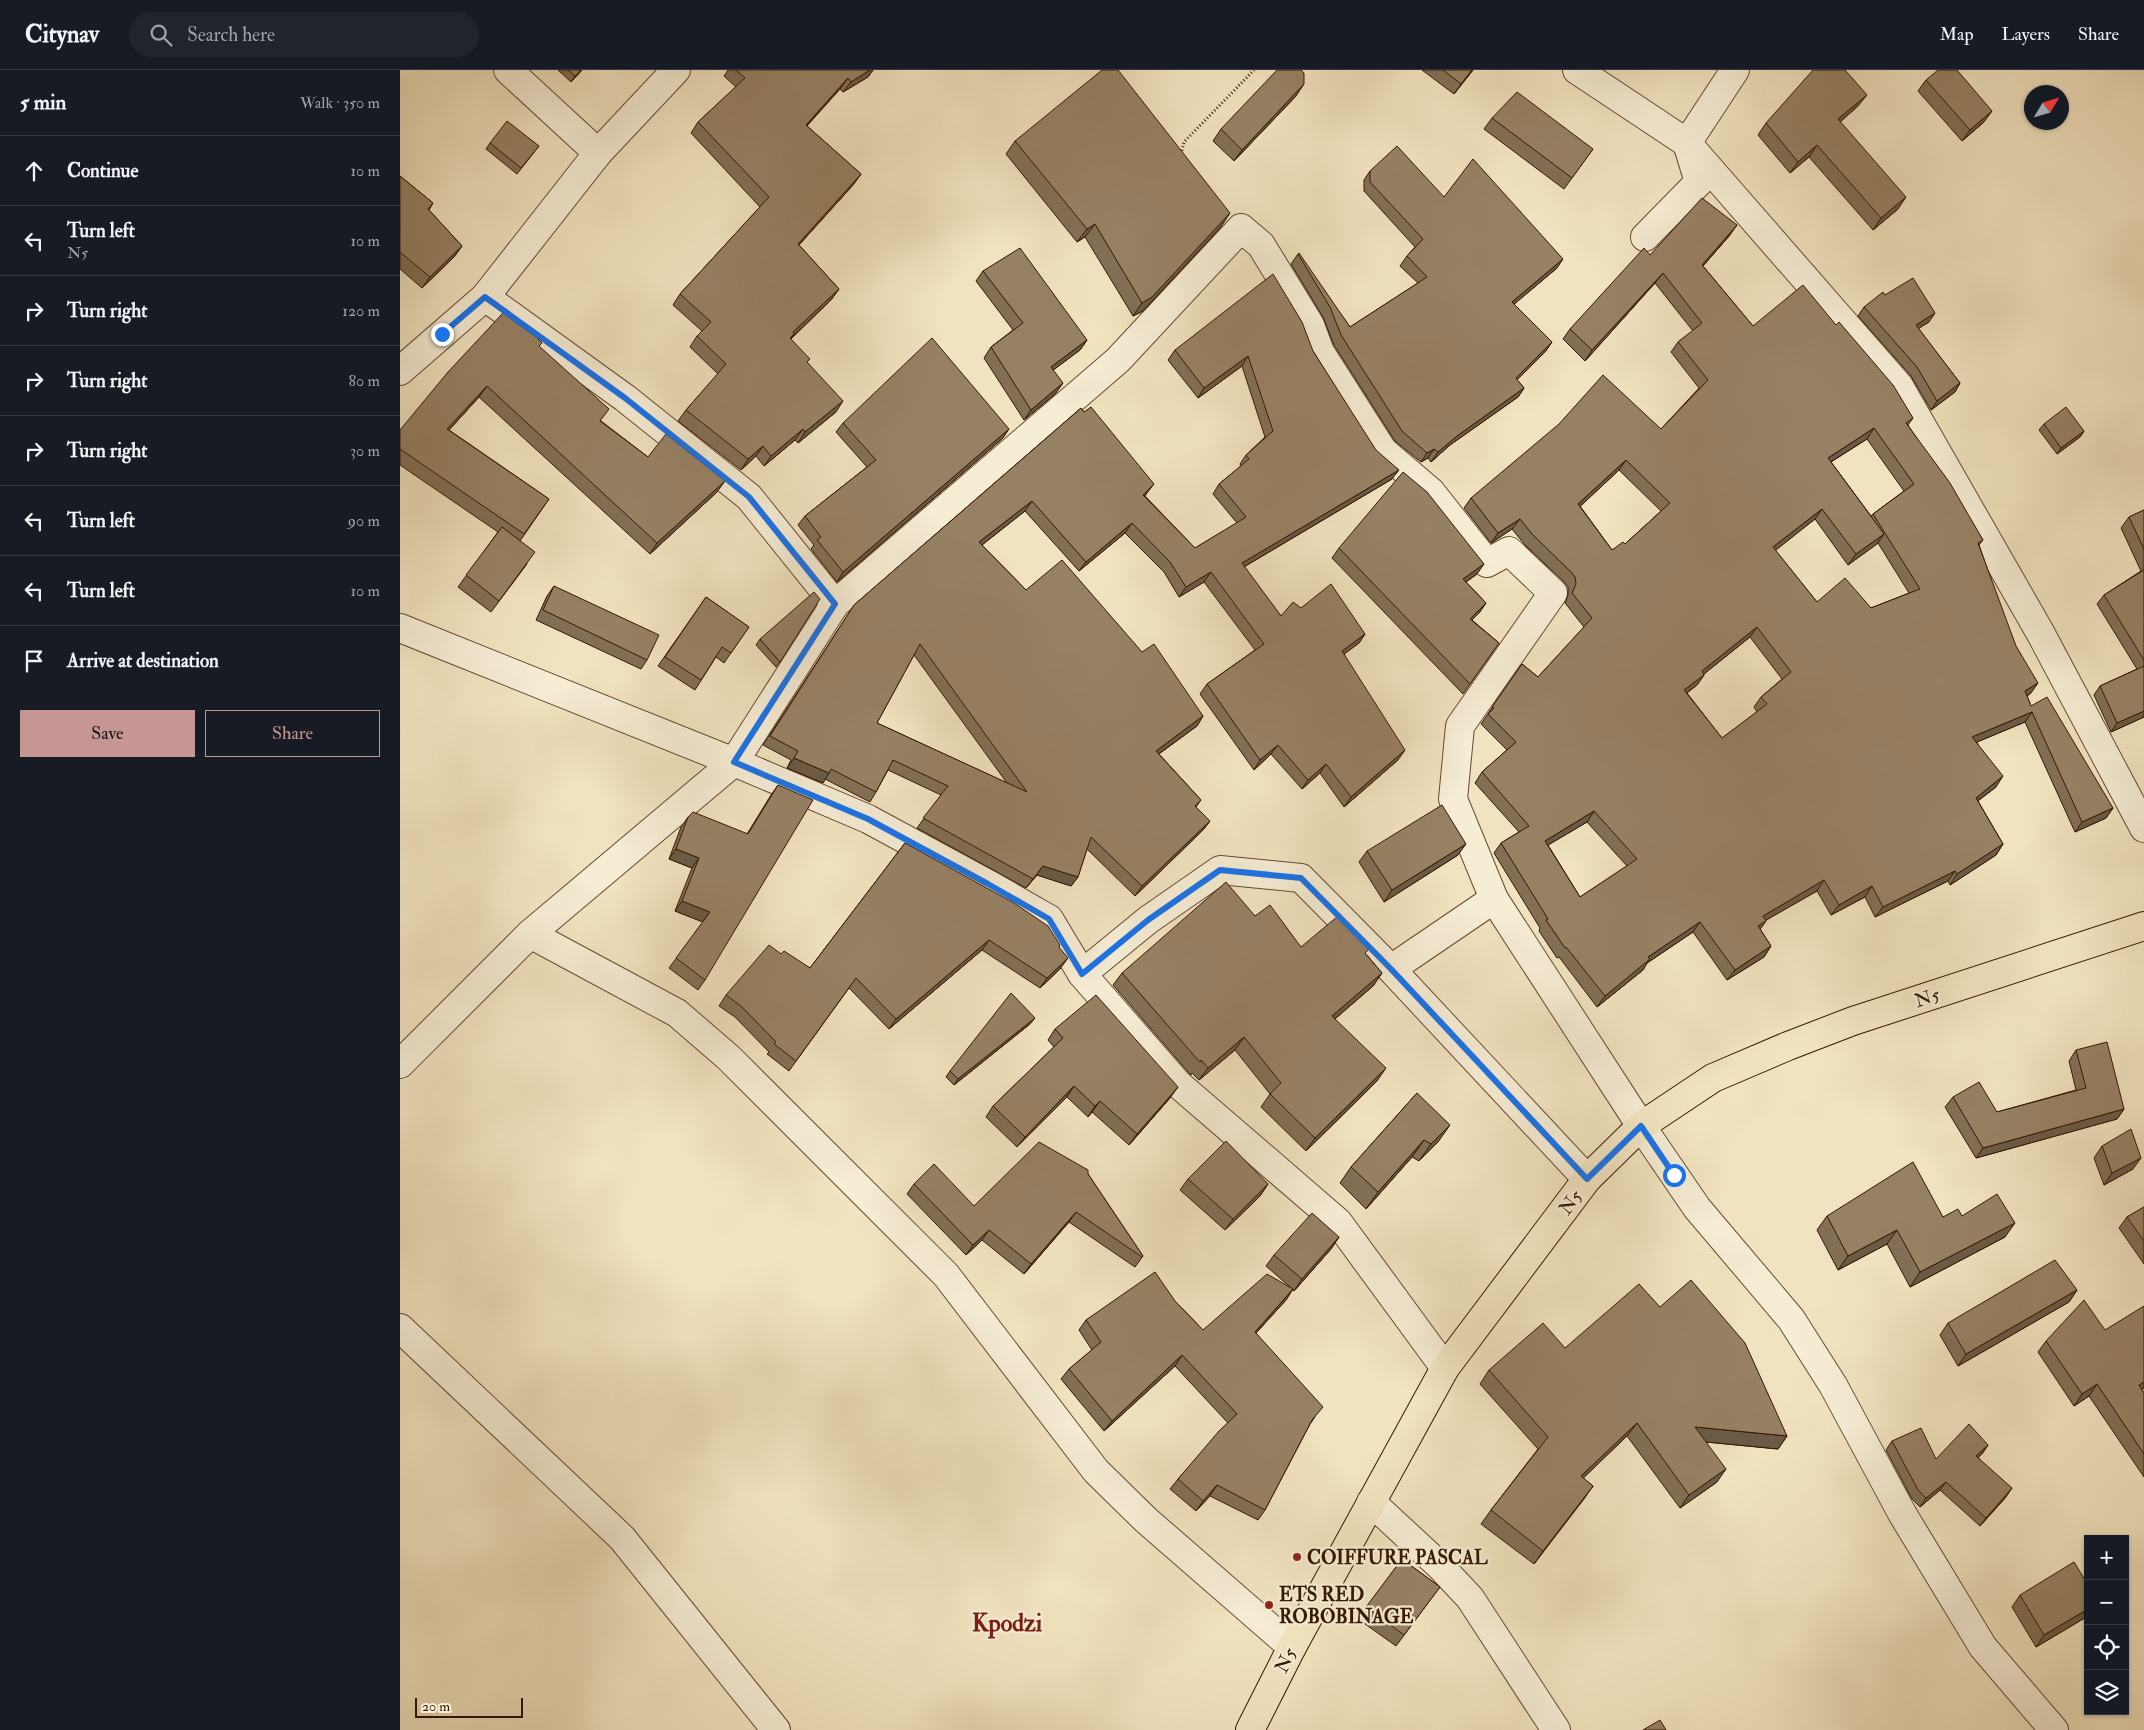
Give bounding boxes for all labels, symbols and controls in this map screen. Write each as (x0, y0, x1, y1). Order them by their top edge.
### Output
search box (129, 12, 479, 57)
text: Citynav (25, 19, 99, 50)
icon: search (147, 21, 175, 49)
text: Search here (187, 23, 275, 47)
text: Map (1940, 23, 1974, 46)
text: Layers (2002, 23, 2050, 46)
text: Share (2078, 23, 2119, 46)
north arrow (2024, 85, 2069, 130)
text: 5 min (20, 89, 66, 116)
text: Walk · 350 m (300, 93, 380, 113)
icon: ahead (20, 157, 48, 185)
text: Continue (67, 159, 138, 183)
text: 10 m (350, 161, 380, 181)
text: Turn left (67, 219, 135, 243)
icon: left (20, 227, 48, 255)
text: 10 m (350, 231, 380, 251)
text: N5 (67, 243, 88, 263)
icon: right (20, 297, 48, 325)
text: Turn right (67, 299, 147, 323)
text: 120 m (342, 301, 380, 321)
route end (431, 323, 454, 346)
icon: right (20, 367, 48, 395)
text: Turn right (67, 369, 147, 393)
text: 80 m (349, 371, 380, 391)
icon: right (20, 437, 48, 465)
text: Turn right (67, 439, 147, 463)
text: 30 m (350, 441, 380, 461)
icon: left (20, 507, 48, 535)
text: Turn left (67, 509, 135, 533)
text: 90 m (348, 511, 380, 531)
icon: left (20, 577, 48, 605)
text: Turn left (67, 579, 135, 603)
text: 10 m (350, 581, 380, 601)
icon: arrive (20, 647, 48, 675)
text: Arrive at destination (67, 649, 219, 673)
button: Save (20, 710, 195, 757)
button: Share (205, 710, 380, 757)
street label: N5 (1912, 982, 1944, 1013)
route start (1663, 1164, 1686, 1187)
street label: N5 (1554, 1185, 1588, 1220)
map controls (2084, 1535, 2129, 1715)
button: + (2084, 1535, 2129, 1580)
place label: COIFFURE PASCAL (1307, 1546, 1488, 1570)
marker: COIFFURE PASCAL (1291, 1551, 1303, 1563)
button: − (2084, 1580, 2129, 1625)
place label: ETS RED ROBOBINAGE (1279, 1583, 1414, 1629)
marker: ETS RED ROBOBINAGE (1263, 1599, 1275, 1611)
district label: Kpodzi (972, 1608, 1043, 1639)
button: locate (2084, 1625, 2129, 1670)
street label: N5 (1269, 1643, 1303, 1677)
button: layers (2084, 1670, 2129, 1715)
scale bar (415, 1695, 522, 1718)
text: 20 m (422, 1698, 450, 1715)

